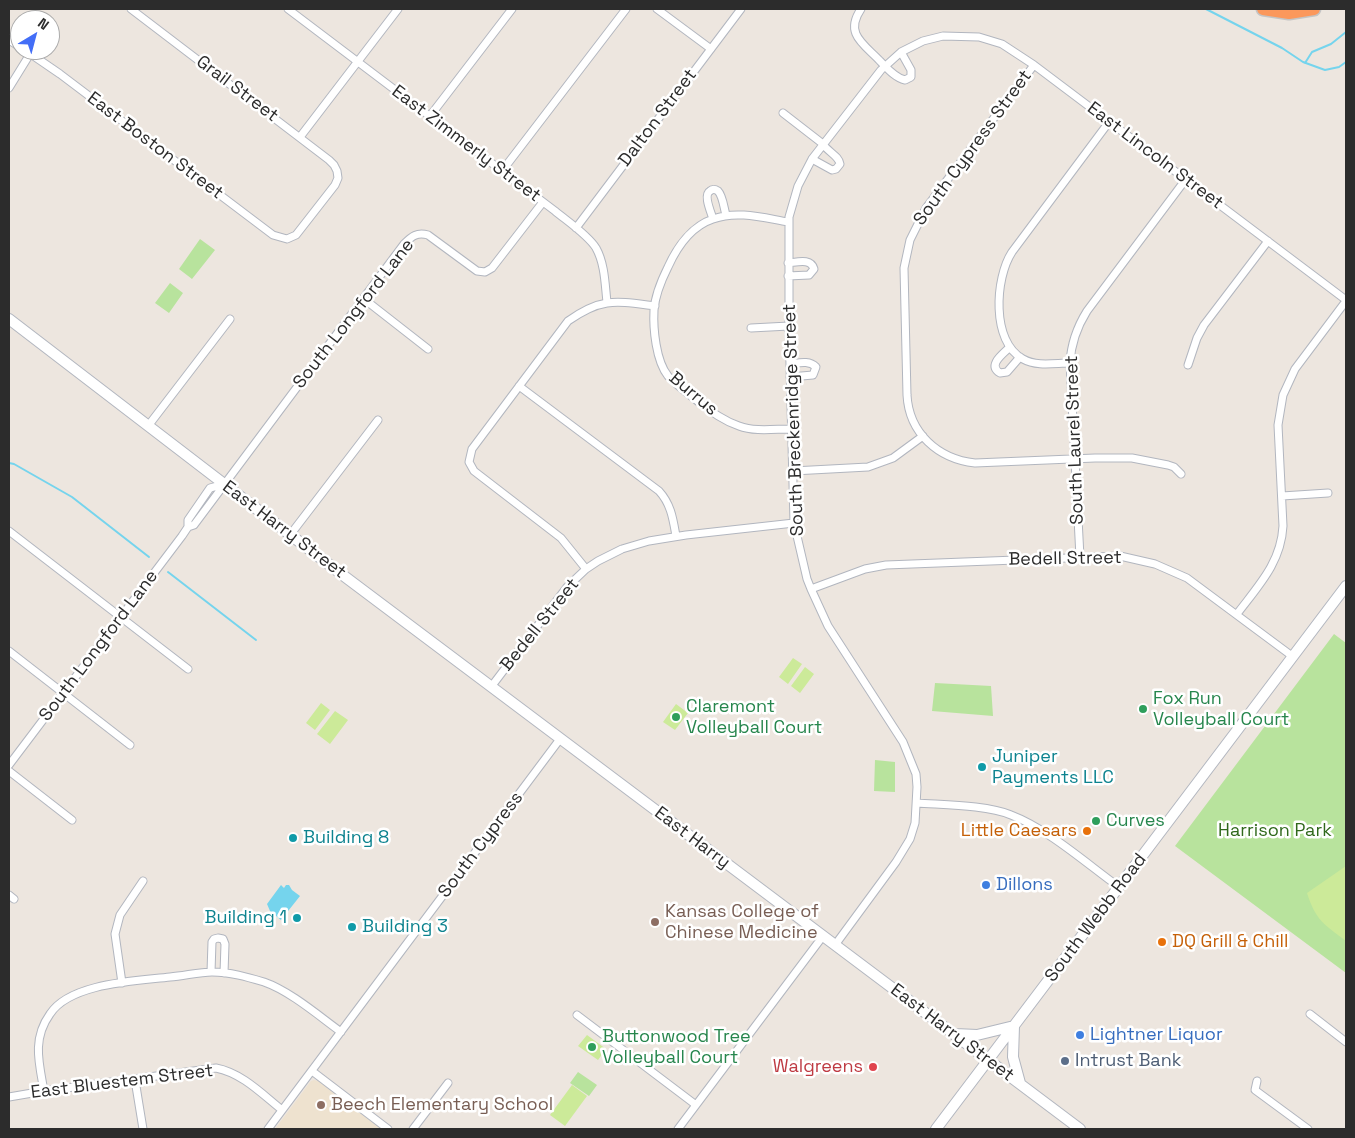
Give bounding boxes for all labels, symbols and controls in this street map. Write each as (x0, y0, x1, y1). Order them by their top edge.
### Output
north arrow (10, 10, 60, 60)
text: N (34, 14, 53, 34)
street label: Grail Street (192, 51, 282, 127)
street label: Dalton Street (614, 65, 702, 171)
street label: South Cypress Street (909, 66, 1037, 230)
street label: East Zimmerly Street (387, 81, 545, 207)
street label: East Boston Street (83, 88, 227, 204)
street label: East Lincoln Street (1083, 98, 1227, 214)
street label: South Longford Lane (289, 235, 419, 393)
street label: South Breckenridge Street (779, 303, 809, 537)
street label: South Laurel Street (1061, 355, 1089, 525)
street label: Burrus (664, 367, 722, 421)
street label: East Harry Street (218, 477, 350, 583)
street label: Bedell Street (1008, 547, 1122, 571)
street label: South Longford Lane (35, 566, 163, 726)
street label: Bedell Street (496, 574, 584, 676)
place label: Fox Run Volleyball Court (1153, 688, 1289, 731)
place label: Claremont Volleyball Court (686, 696, 822, 739)
marker: Fox Run Volleyball Court (1137, 703, 1149, 715)
marker: Claremont Volleyball Court (670, 711, 682, 723)
place label: Juniper Payments LLC (992, 746, 1114, 789)
marker: Juniper Payments LLC (976, 761, 988, 773)
street label: South Cypress (434, 788, 528, 902)
street label: East Harry (650, 802, 734, 874)
place label: Curves (1106, 810, 1165, 832)
marker: Curves (1090, 815, 1102, 827)
place label: Little Caesars (961, 820, 1077, 842)
park label: Harrison Park (1218, 820, 1332, 842)
marker: Little Caesars (1081, 825, 1093, 837)
place label: Building 8 (303, 827, 389, 849)
marker: Building 8 (287, 832, 299, 844)
street label: South Webb Road (1041, 850, 1151, 986)
place label: Dillons (996, 874, 1053, 896)
marker: Dillons (980, 879, 992, 891)
place label: Kansas College of Chinese Medicine (665, 901, 819, 944)
place label: Building 1 (205, 907, 287, 929)
marker: Building 1 (291, 912, 303, 924)
place label: Building 3 (362, 916, 448, 938)
marker: Kansas College of Chinese Medicine (649, 916, 661, 928)
marker: Building 3 (346, 921, 358, 933)
place label: DQ Grill & Chill (1172, 931, 1288, 953)
marker: DQ Grill & Chill (1156, 936, 1168, 948)
street label: East Harry Street (886, 980, 1018, 1086)
place label: Lightner Liquor (1090, 1024, 1223, 1046)
place label: Buttonwood Tree Volleyball Court (602, 1026, 751, 1068)
marker: Lightner Liquor (1074, 1029, 1086, 1041)
marker: Buttonwood Tree Volleyball Court (586, 1041, 598, 1053)
place label: Intrust Bank (1075, 1050, 1181, 1072)
marker: Intrust Bank (1059, 1055, 1071, 1067)
place label: Walgreens (773, 1056, 863, 1078)
street label: East Bluestem Street (30, 1060, 214, 1104)
marker: Walgreens (867, 1061, 879, 1073)
place label: Beech Elementary School (331, 1094, 553, 1116)
marker: Beech Elementary School (315, 1099, 327, 1111)

